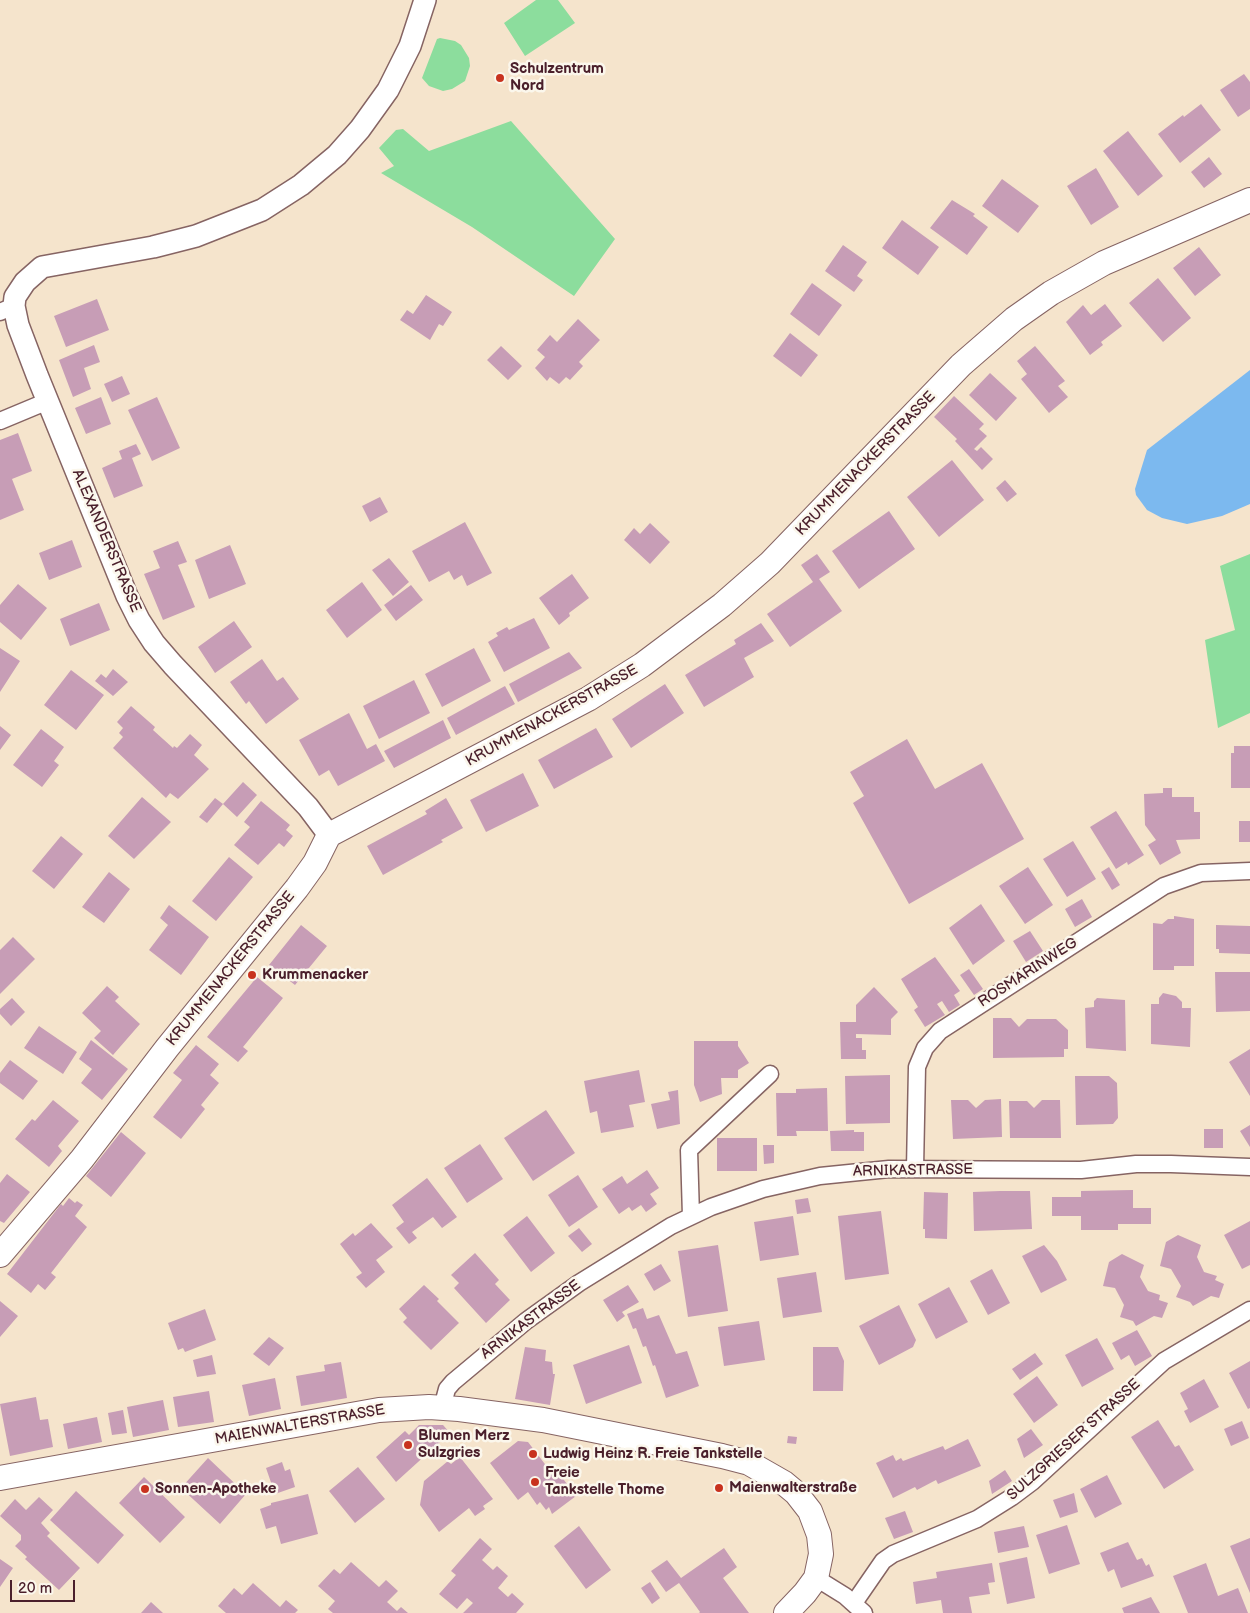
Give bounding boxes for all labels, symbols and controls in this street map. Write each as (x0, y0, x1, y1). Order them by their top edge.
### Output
place label: Schulzentrum Nord (510, 60, 604, 95)
marker: Schulzentrum Nord (494, 72, 506, 84)
street label: KRUMMENACKERSTRASSE (792, 388, 940, 540)
street label: ALEXANDERSTRASSE (68, 467, 144, 615)
street label: KRUMMENACKERSTRASSE (463, 661, 641, 771)
street label: KRUMMENACKERSTRASSE (163, 888, 299, 1050)
street label: ROSMARINWEG (975, 934, 1081, 1012)
place label: Krummenacker (262, 966, 368, 984)
marker: Krummenacker (246, 969, 258, 981)
street label: ARNIKASTRASSE (853, 1161, 973, 1181)
street label: ARNIKASTRASSE (478, 1277, 584, 1363)
street label: SULZGRIESER STRASSE (1004, 1375, 1144, 1505)
street label: MAIENWALTERSTRASSE (214, 1401, 386, 1449)
place label: Blumen Merz Sulzgries (418, 1427, 509, 1462)
marker: Blumen Merz Sulzgries (402, 1439, 414, 1451)
place label: Ludwig Heinz R. Freie Tankstelle (543, 1445, 762, 1463)
marker: Ludwig Heinz R. Freie Tankstelle (527, 1448, 539, 1460)
place label: Freie Tankstelle Thome (545, 1464, 664, 1499)
marker: Freie Tankstelle Thome (529, 1476, 541, 1488)
place label: Maienwalterstraße (729, 1479, 857, 1497)
place label: Sonnen-Apotheke (155, 1480, 276, 1498)
marker: Maienwalterstraße (713, 1482, 725, 1494)
marker: Sonnen-Apotheke (139, 1483, 151, 1495)
scale bar (12, 1570, 78, 1602)
text: 20 m (18, 1579, 52, 1598)

